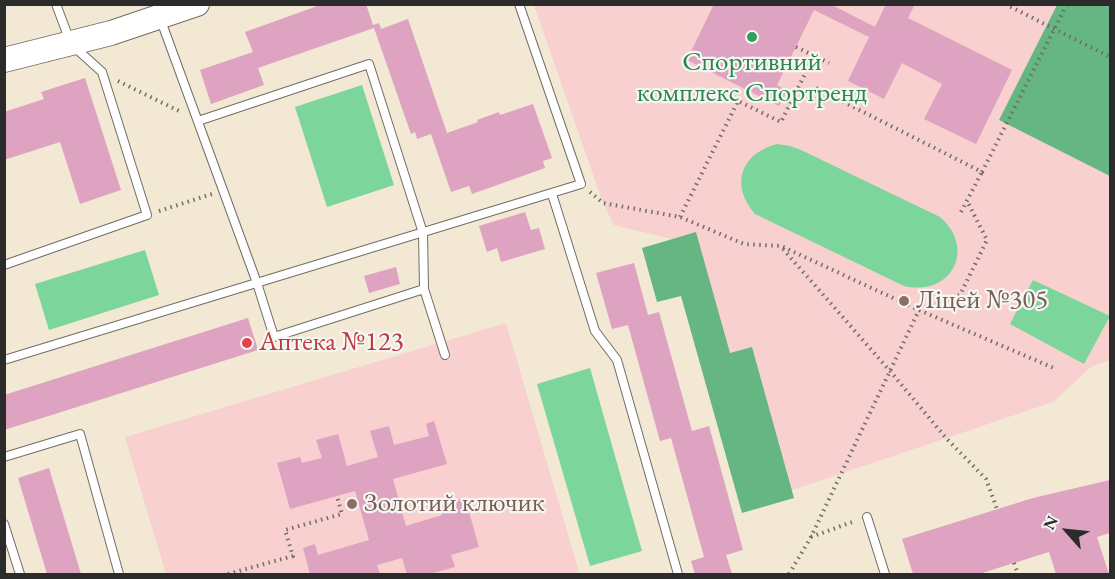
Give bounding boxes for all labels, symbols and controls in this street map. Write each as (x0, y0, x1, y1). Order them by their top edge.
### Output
marker: Спортивний комплекс Спортренд (745, 30, 759, 44)
place label: Спортивний комплекс Спортренд (637, 47, 867, 110)
place label: Ліцей №305 (916, 285, 1048, 317)
marker: Ліцей №305 (897, 294, 911, 308)
place label: Аптека №123 (259, 327, 404, 359)
marker: Аптека №123 (240, 336, 254, 350)
place label: Золотий ключик (364, 488, 545, 520)
marker: Золотий ключик (345, 497, 359, 511)
north arrow (1037, 501, 1097, 561)
text: N (1038, 512, 1063, 533)

